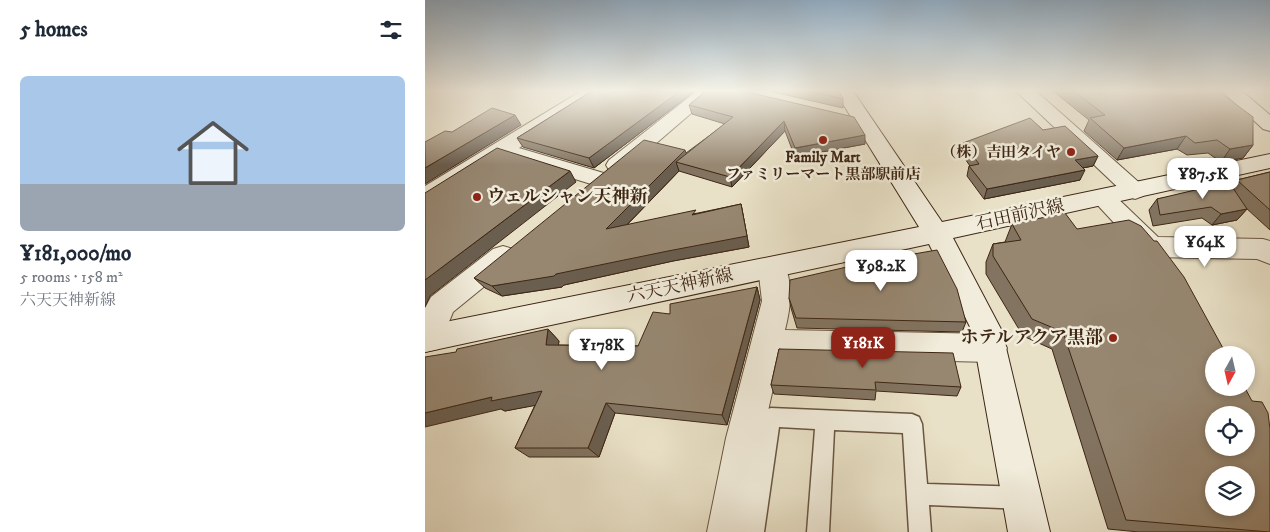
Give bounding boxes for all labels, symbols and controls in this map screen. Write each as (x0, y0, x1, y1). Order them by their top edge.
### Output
icon: filters (377, 16, 405, 44)
text: 5 homes (20, 17, 88, 43)
icon: home (168, 108, 258, 198)
marker: Family Mart ファミリーマート黒部駅前店 (817, 134, 829, 146)
place label: （株）吉田タイヤ (941, 143, 1061, 162)
marker: （株）吉田タイヤ (1065, 146, 1077, 158)
place label: Family Mart ファミリーマート黒部駅前店 (726, 148, 920, 184)
pin: ¥87.5K (1162, 158, 1244, 200)
text: ¥87.5K (1178, 164, 1228, 184)
place label: ウェルシャン天神新 (487, 186, 647, 208)
marker: ウェルシャン天神新 (471, 191, 483, 203)
street label: 石田前沢線 (974, 195, 1066, 235)
pin: ¥64K (1175, 226, 1235, 268)
text: ¥64K (1185, 232, 1225, 252)
text: ¥181,000/mo (20, 241, 131, 267)
pin: ¥98.2K (840, 250, 922, 292)
text: ¥98.2K (856, 256, 906, 276)
street label: 六天天神新線 (625, 264, 735, 308)
text: 5 rooms · 158 m² (20, 267, 123, 287)
text: 六天天神新線 (20, 290, 116, 310)
pin: ¥181K (828, 326, 898, 369)
place label: ホテルアクア黒部 (960, 327, 1103, 349)
pin: ¥178K (567, 328, 637, 371)
marker: ホテルアクア黒部 (1107, 332, 1119, 344)
text: ¥181K (842, 333, 884, 353)
text: ¥178K (580, 335, 624, 355)
north arrow (1205, 346, 1255, 396)
map controls (1205, 346, 1255, 516)
button: locate (1205, 406, 1255, 456)
button: layers (1205, 466, 1255, 516)

